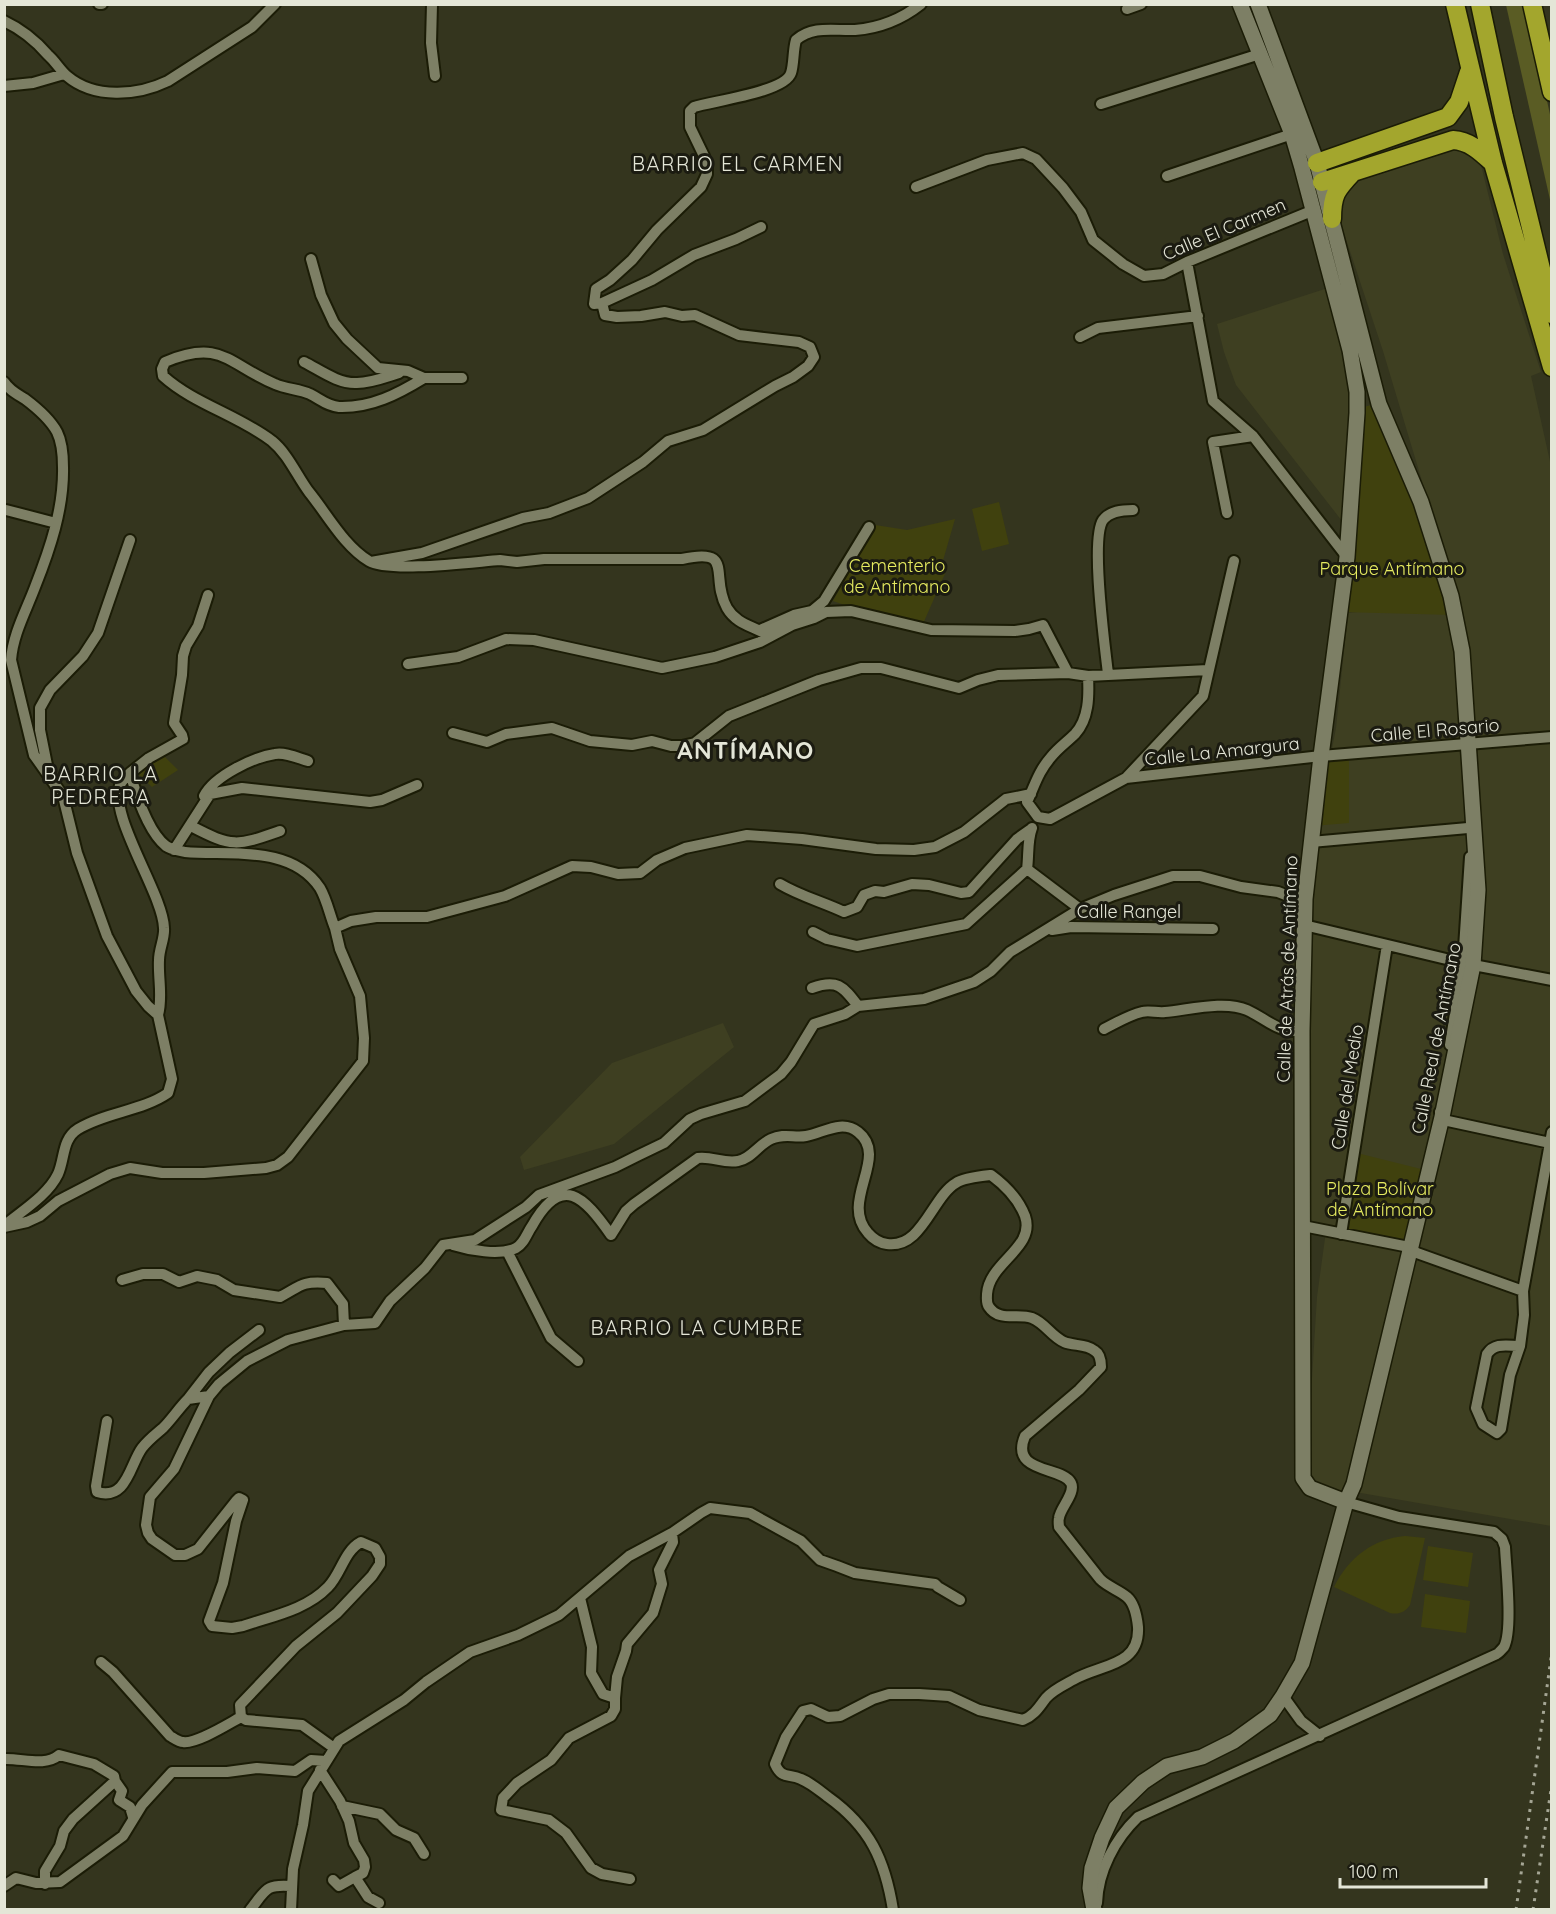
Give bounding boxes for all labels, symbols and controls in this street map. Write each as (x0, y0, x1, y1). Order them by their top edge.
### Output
district label: BARRIO EL CARMEN (632, 151, 844, 176)
street label: Calle El Carmen (1159, 193, 1289, 265)
park label: Cementerio de Antímano (844, 554, 950, 598)
park label: Parque Antímano (1320, 557, 1464, 580)
street label: Calle El Rosario (1370, 713, 1500, 747)
street label: Calle La Amargura (1143, 731, 1301, 771)
district label: ANTÍMANO (677, 735, 815, 765)
district label: BARRIO LA PEDRERA (43, 761, 159, 809)
street label: Calle de Atrás de Antímano (1272, 855, 1302, 1083)
street label: Calle Rangel (1077, 900, 1181, 923)
street label: Calle Real de Antímano (1406, 940, 1466, 1136)
street label: Calle del Medio (1326, 1023, 1368, 1151)
park label: Plaza Bolívar de Antímano (1326, 1177, 1434, 1221)
district label: BARRIO LA CUMBRE (590, 1315, 804, 1340)
scale bar (1340, 1851, 1486, 1889)
text: 100 m (1349, 1860, 1398, 1883)

